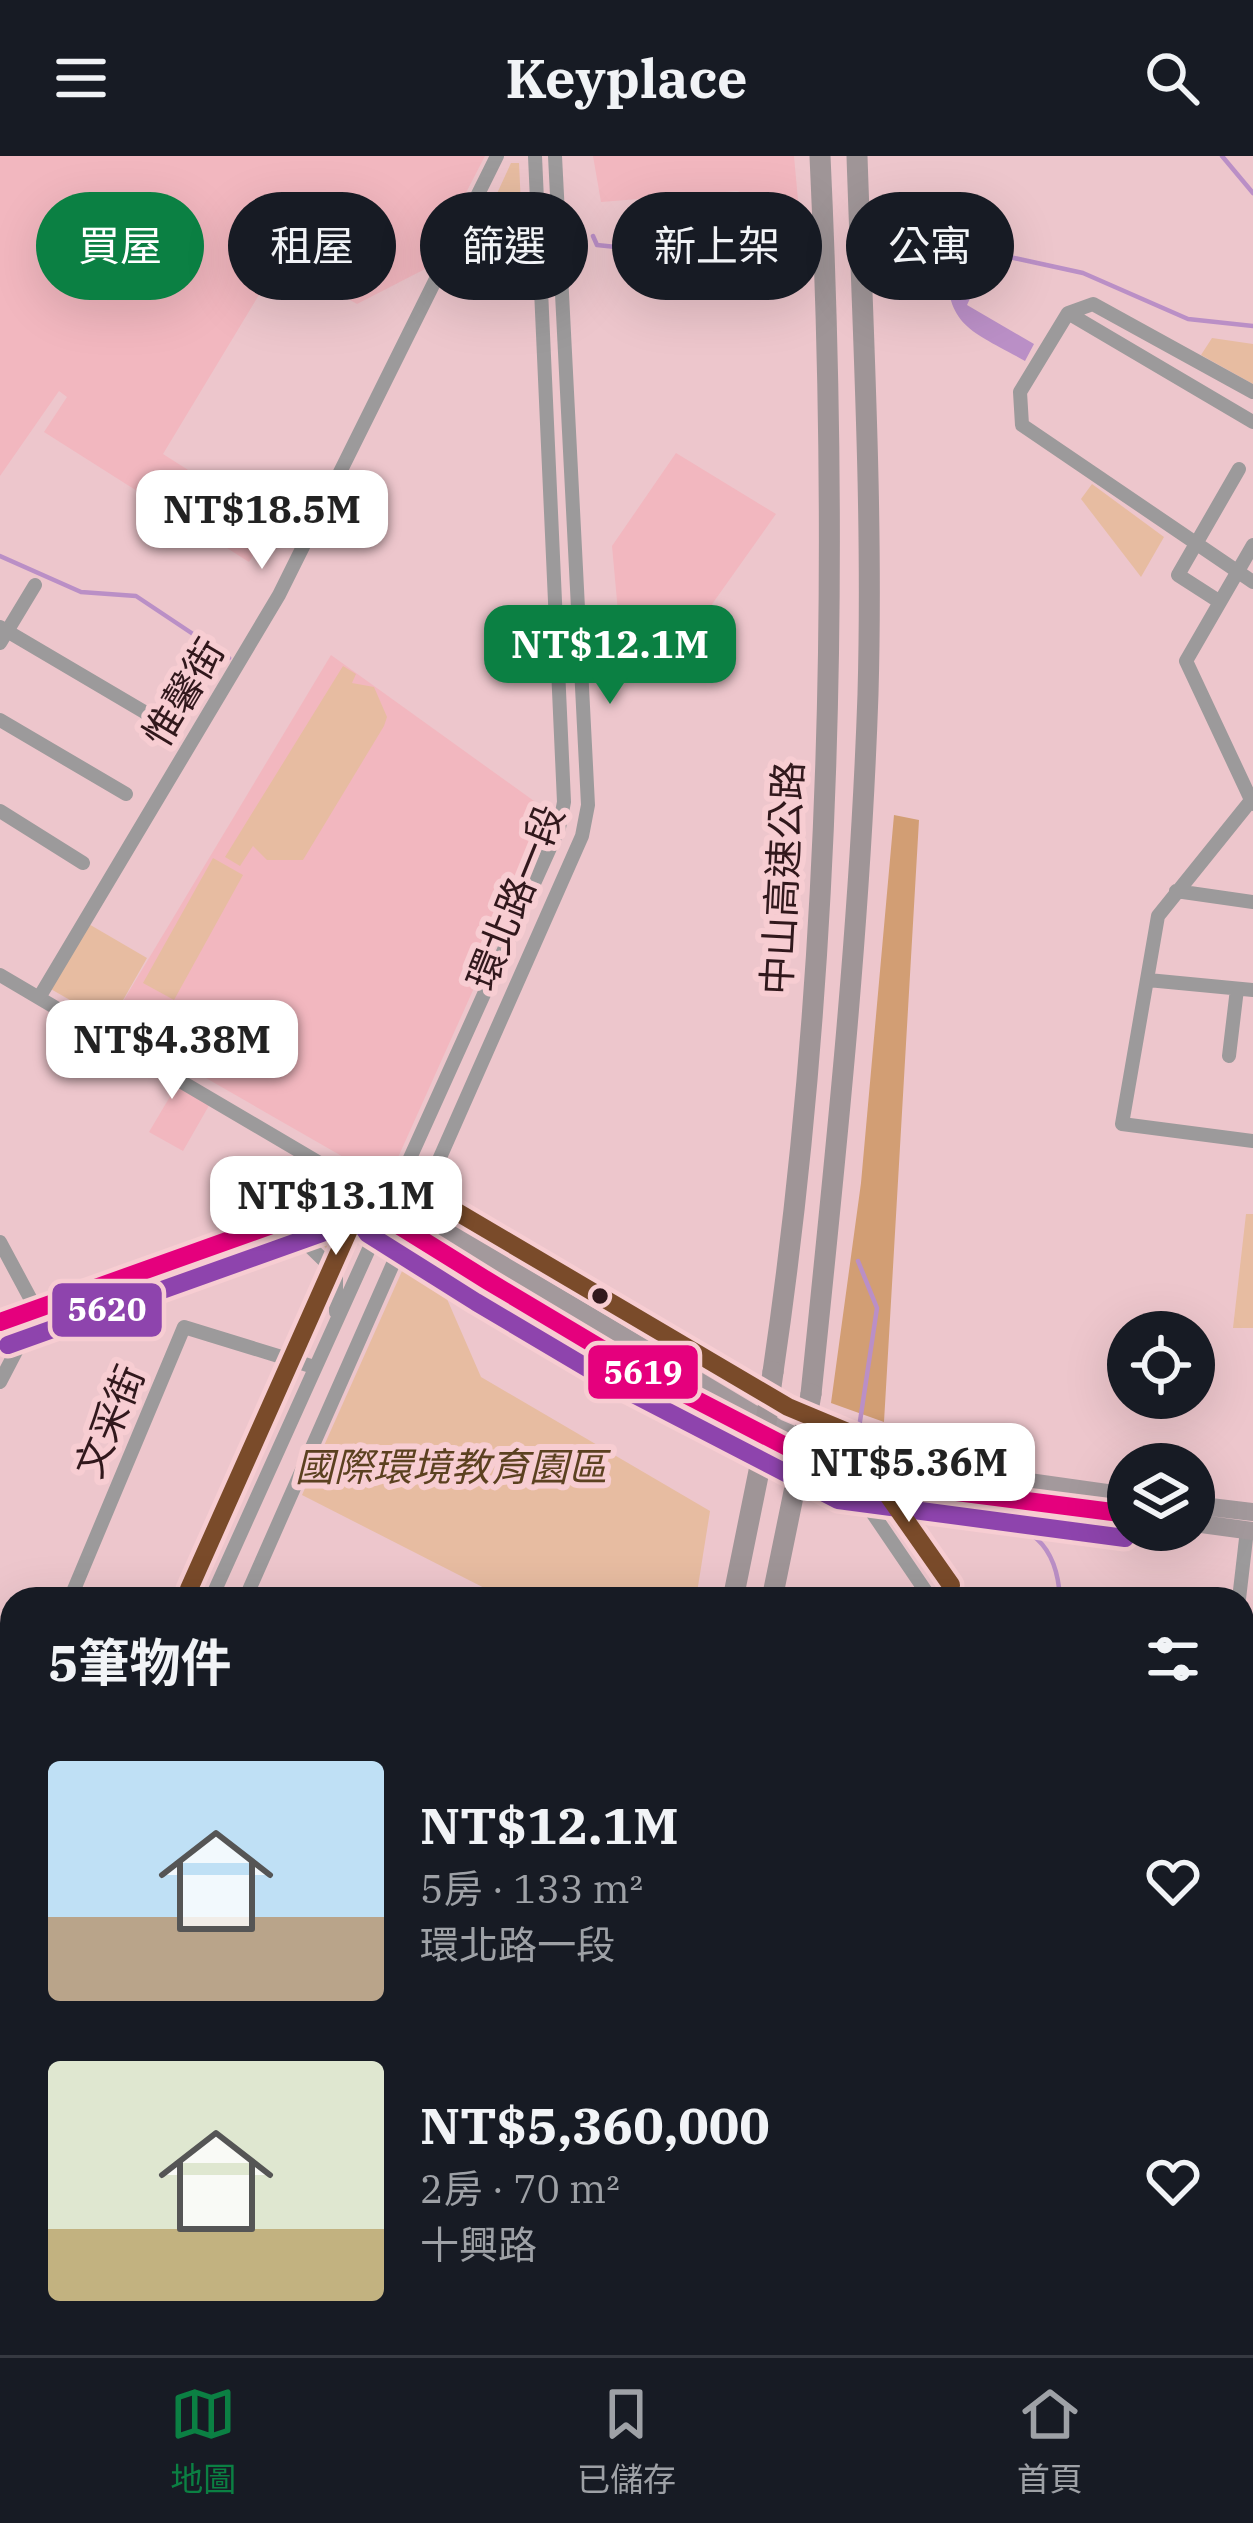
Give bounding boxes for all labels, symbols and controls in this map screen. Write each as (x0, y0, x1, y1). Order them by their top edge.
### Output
text: Keyplace (505, 43, 748, 113)
icon: menu (48, 45, 114, 111)
icon: search (1139, 45, 1205, 111)
chip: 買屋 (36, 192, 204, 300)
chip: 租屋 (228, 192, 396, 300)
chip: 篩選 (420, 192, 588, 300)
chip: 新上架 (612, 192, 822, 300)
chip: 公寓 (846, 192, 1014, 300)
pin: NT$18.5M (138, 470, 386, 572)
text: NT$18.5M (163, 483, 361, 534)
pin: NT$12.1M (486, 605, 734, 707)
text: NT$12.1M (511, 618, 709, 669)
street label: 惟馨街 (131, 629, 235, 755)
street label: 中山高速公路 (750, 760, 814, 996)
street label: 環北路一段 (455, 797, 575, 997)
pin: NT$4.38M (48, 1000, 296, 1102)
text: NT$4.38M (73, 1013, 271, 1064)
pin: NT$13.1M (212, 1156, 460, 1258)
text: NT$13.1M (237, 1169, 435, 1220)
line badge: 5620 (50, 1281, 164, 1339)
unlabelled marker (589, 1285, 611, 1307)
text: 5620 (67, 1287, 147, 1330)
map controls (1107, 1311, 1215, 1551)
button: locate (1107, 1311, 1215, 1419)
line badge: 5619 (586, 1343, 700, 1401)
text: 5619 (603, 1350, 683, 1393)
street label: 文采街 (63, 1357, 155, 1485)
pin: NT$5.36M (785, 1423, 1033, 1525)
text: NT$5.36M (810, 1436, 1008, 1487)
park label: 國際環境教育園區 (295, 1441, 611, 1492)
button: layers (1107, 1443, 1215, 1551)
icon: filters (1140, 1626, 1206, 1692)
text: 5筆物件 (48, 1629, 232, 1695)
text: NT$12.1M (420, 1792, 679, 1858)
icon: home (144, 1809, 288, 1953)
icon: heart (1140, 1848, 1206, 1914)
text: 5房 · 133 m² (420, 1863, 643, 1914)
text: 環北路一段 (420, 1919, 615, 1970)
text: NT$5,360,000 (420, 2092, 770, 2158)
icon: home (144, 2109, 288, 2253)
icon: heart (1140, 2148, 1206, 2214)
text: 2房 · 70 m² (420, 2163, 620, 2214)
text: 十興路 (420, 2219, 537, 2270)
tab: 地圖 (170, 2381, 236, 2501)
tab: 已儲存 (577, 2381, 676, 2501)
tab: 首頁 (1017, 2381, 1083, 2501)

